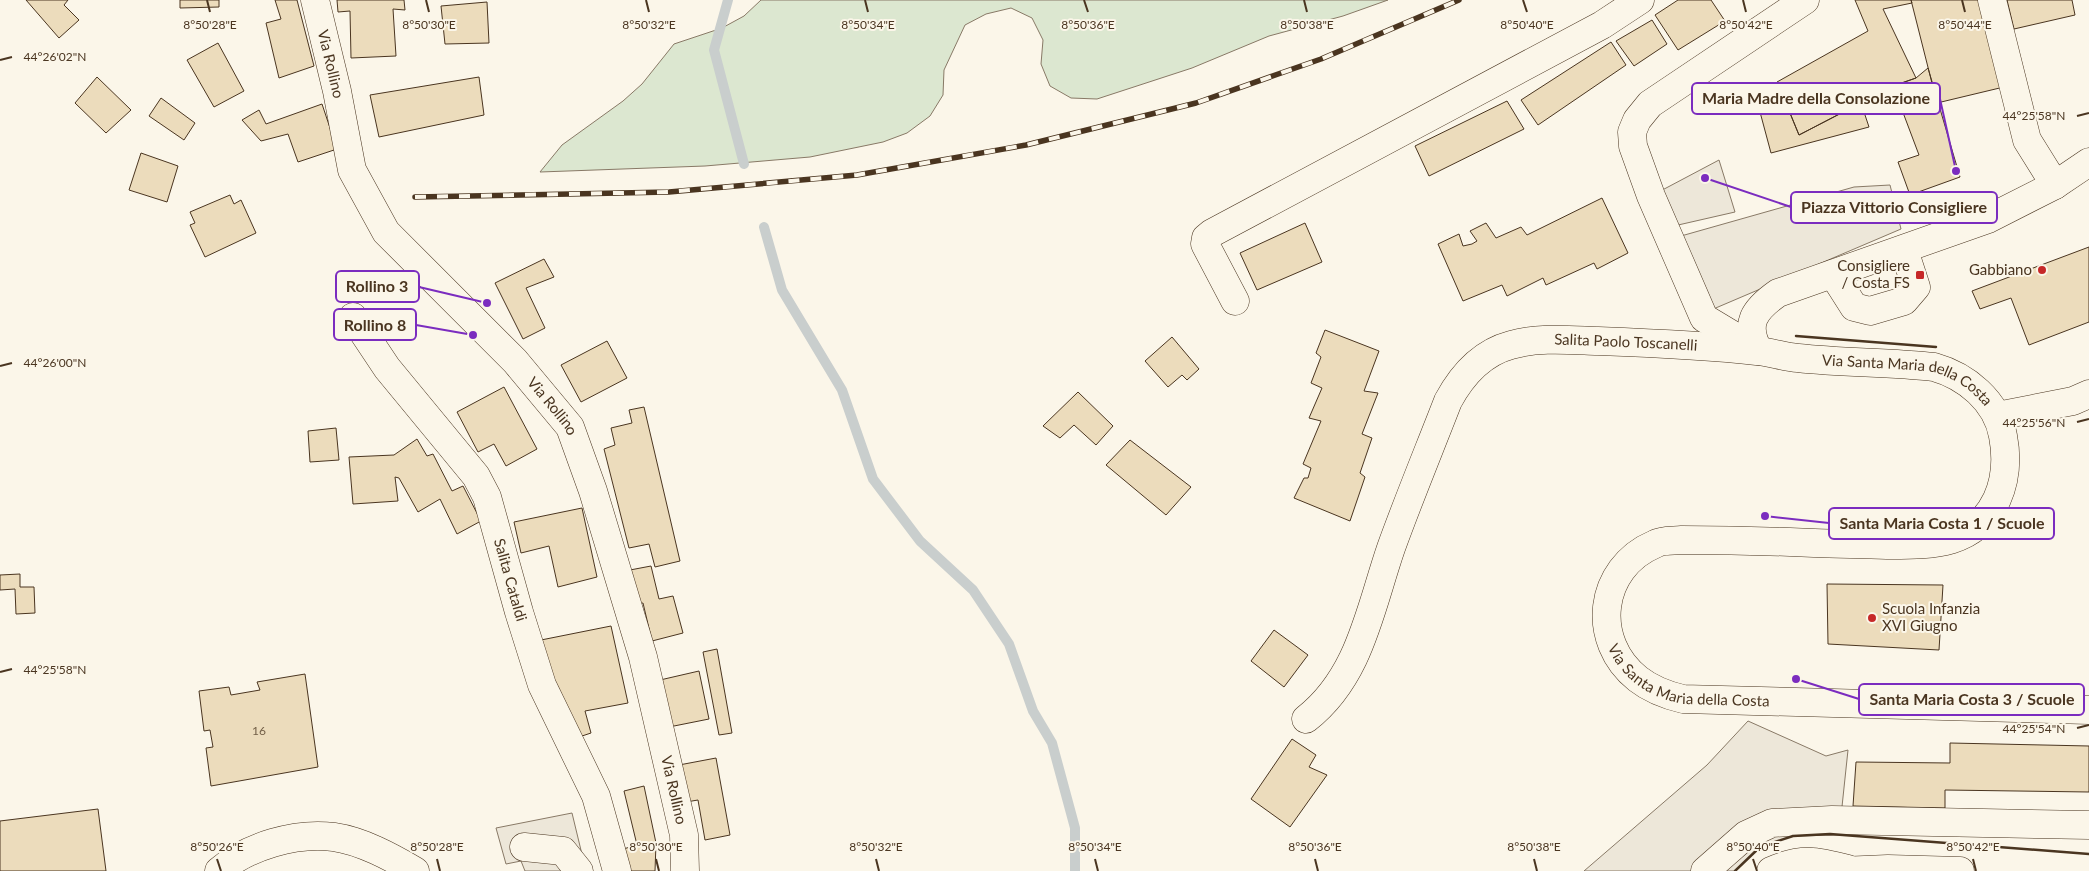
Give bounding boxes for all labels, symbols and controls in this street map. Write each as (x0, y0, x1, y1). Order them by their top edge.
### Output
text: 8°50'28"E (183, 17, 237, 32)
text: 8°50'30"E (402, 17, 456, 32)
text: 8°50'32"E (622, 17, 676, 32)
text: 8°50'34"E (841, 17, 895, 32)
text: 8°50'36"E (1061, 17, 1115, 32)
text: 8°50'38"E (1280, 17, 1334, 32)
text: 8°50'40"E (1500, 17, 1554, 32)
text: 8°50'42"E (1719, 17, 1773, 32)
text: 8°50'44"E (1938, 17, 1992, 32)
street label: Via Rollino (314, 28, 348, 100)
text: 44°26'02"N (24, 49, 86, 64)
callout: Maria Madre della Consolazione (1692, 83, 1940, 114)
text: Maria Madre della Consolazione (1702, 88, 1930, 107)
text: 44°25'58"N (2003, 108, 2065, 123)
callout: Piazza Vittorio Consigliere (1791, 192, 1997, 223)
text: Piazza Vittorio Consigliere (1801, 197, 1987, 216)
place label: Consigliere / Costa FS (1837, 256, 1910, 291)
place label: Gabbiano (1969, 260, 2032, 278)
marker: Gabbiano (2036, 264, 2048, 276)
marker: Consigliere / Costa FS (1914, 269, 1926, 281)
callout: Rollino 3 (336, 271, 419, 302)
text: Rollino 3 (346, 276, 408, 295)
callout: Rollino 8 (334, 309, 416, 340)
text: Rollino 8 (344, 315, 406, 334)
street label: Salita Paolo Toscanelli (1554, 330, 1698, 354)
street label: Via Santa Maria della Costa (1821, 350, 1997, 409)
text: 44°26'00"N (24, 355, 86, 370)
street label: Via Rollino (524, 373, 582, 437)
text: 44°25'56"N (2003, 415, 2065, 430)
callout: Santa Maria Costa 1 / Scuole (1829, 508, 2054, 539)
text: Santa Maria Costa 1 / Scuole (1839, 513, 2045, 532)
street label: Salita Cataldi (491, 536, 531, 623)
place label: Scuola Infanzia XVI Giugno (1882, 599, 1980, 634)
marker: Scuola Infanzia XVI Giugno (1866, 612, 1878, 624)
street label: Via Santa Maria della Costa (1605, 640, 1770, 709)
text: 44°25'58"N (24, 662, 86, 677)
callout: Santa Maria Costa 3 / Scuole (1859, 684, 2084, 715)
text: Santa Maria Costa 3 / Scuole (1869, 689, 2075, 708)
text: 44°25'54"N (2003, 721, 2065, 736)
house number: 16 (252, 723, 266, 738)
street label: Via Rollino (658, 754, 691, 826)
text: 8°50'26"E (190, 839, 244, 854)
text: 8°50'28"E (410, 839, 464, 854)
text: 8°50'30"E (629, 839, 683, 854)
text: 8°50'32"E (849, 839, 903, 854)
text: 8°50'34"E (1068, 839, 1122, 854)
text: 8°50'36"E (1288, 839, 1342, 854)
text: 8°50'38"E (1507, 839, 1561, 854)
text: 8°50'40"E (1726, 839, 1780, 854)
text: 8°50'42"E (1946, 839, 2000, 854)

